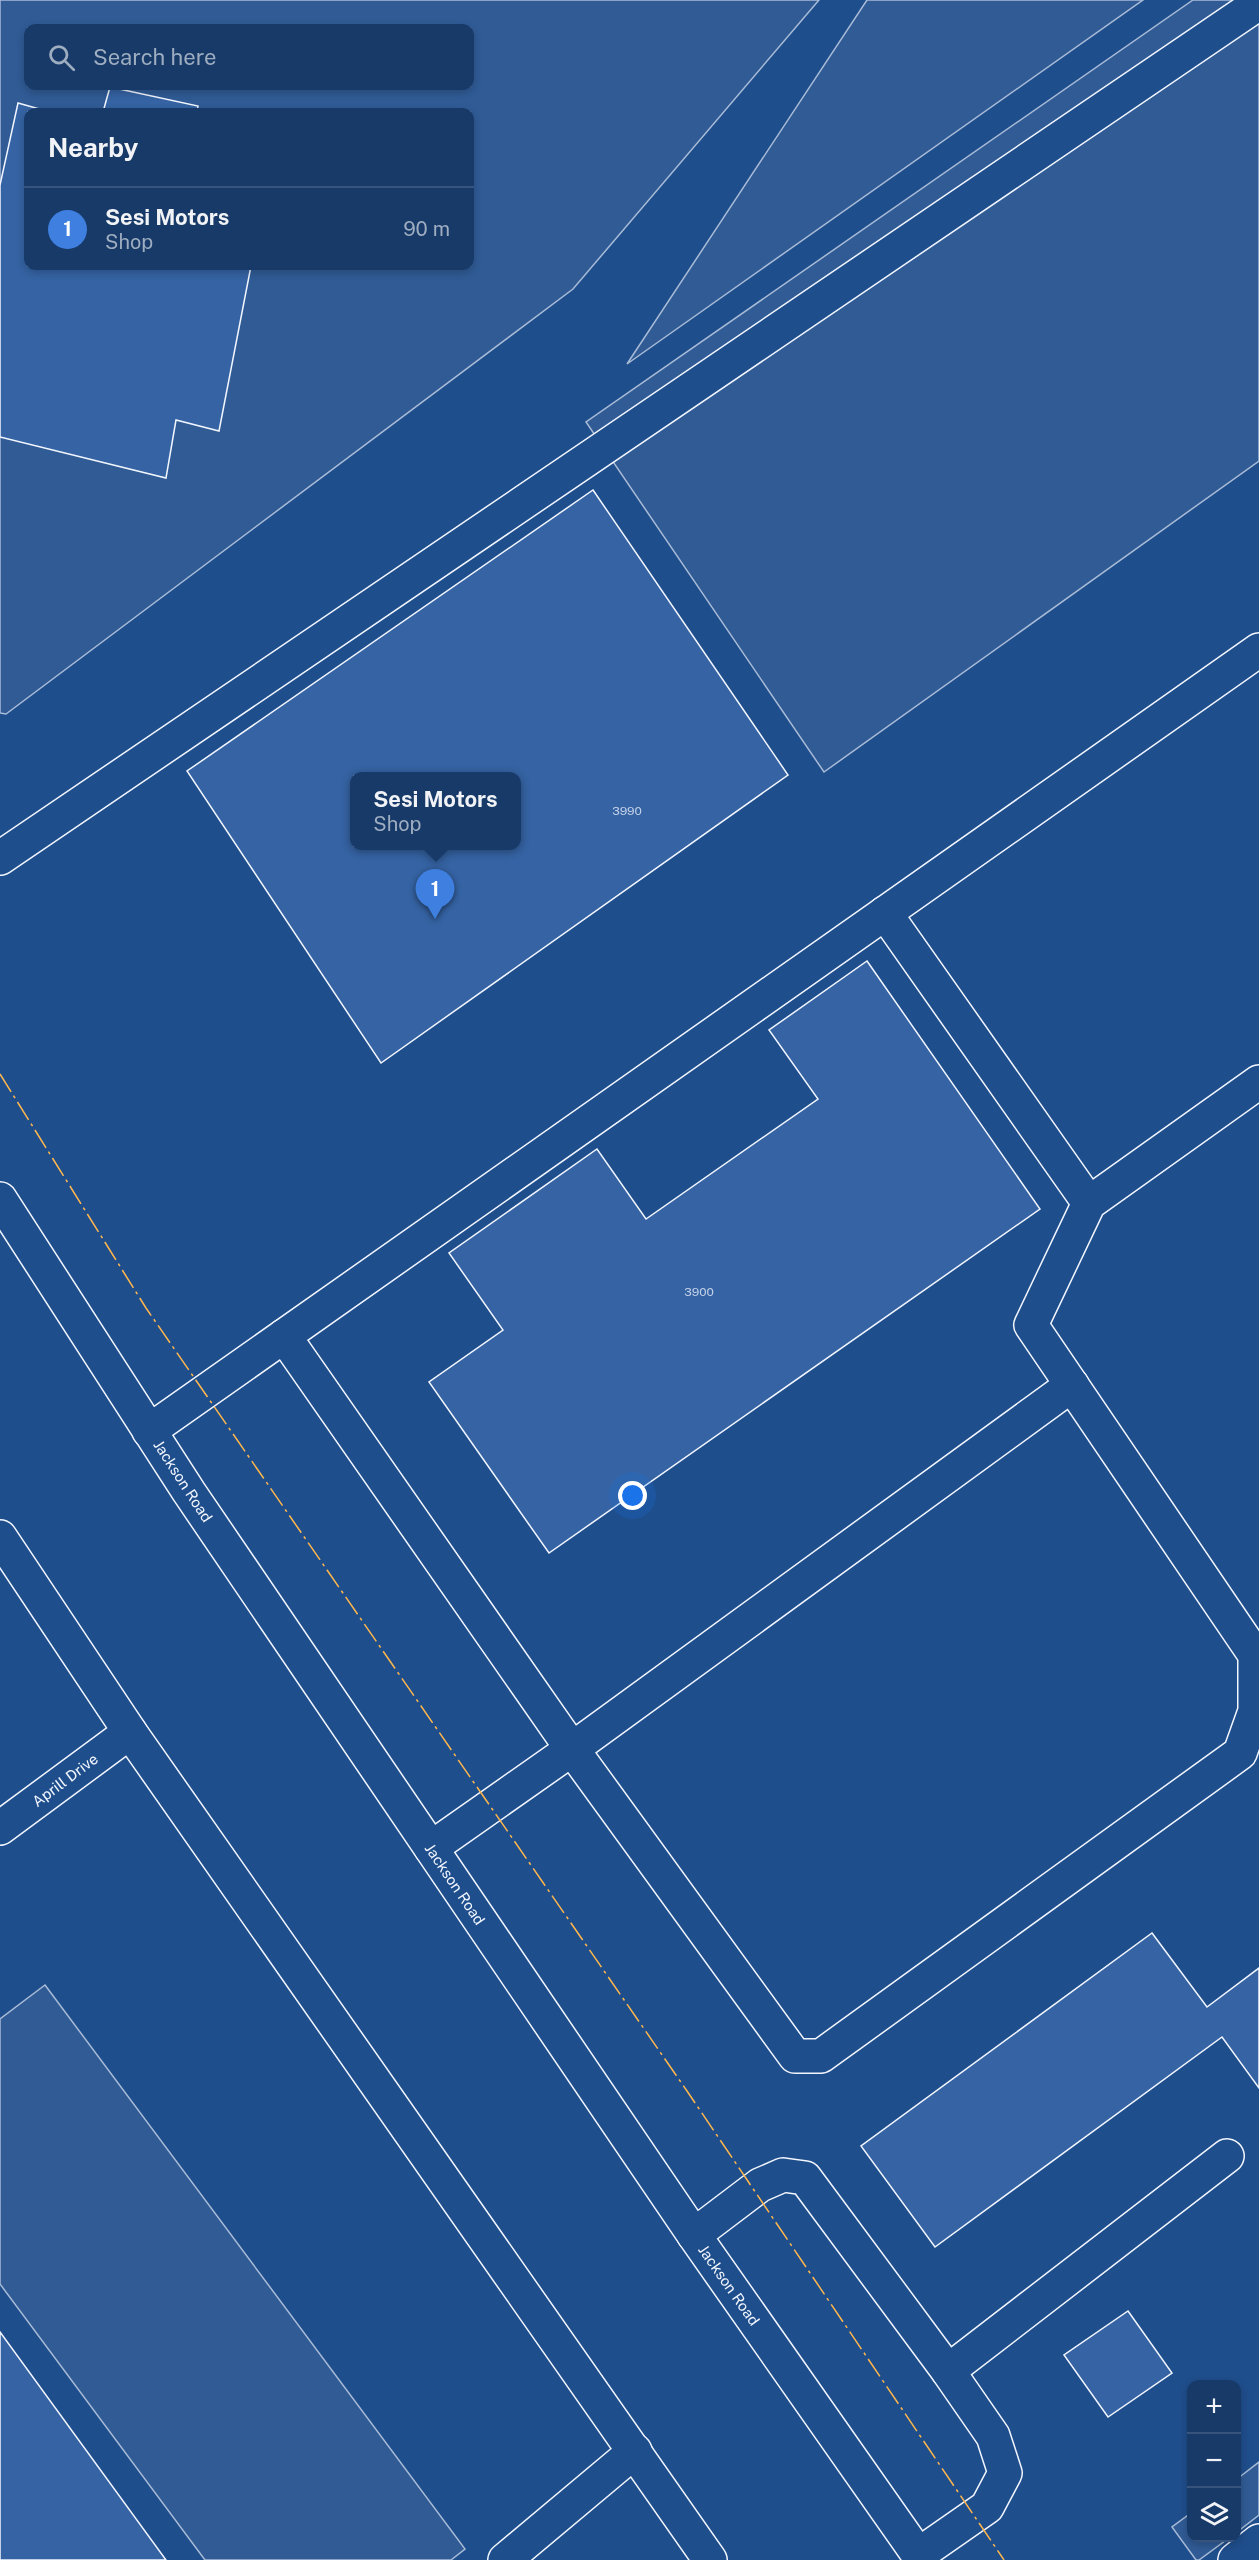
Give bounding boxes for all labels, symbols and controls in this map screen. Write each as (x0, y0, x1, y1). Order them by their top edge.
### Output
search box (24, 24, 474, 90)
icon: search (45, 41, 78, 74)
text: Search here (93, 44, 217, 70)
text: Nearby (48, 132, 138, 163)
text: Sesi Motors (105, 204, 229, 230)
text: 1 (63, 217, 72, 241)
text: 90 m (403, 217, 450, 241)
text: Shop (105, 230, 153, 254)
popup (350, 772, 521, 850)
text: Sesi Motors (373, 786, 498, 812)
house number: 3990 (612, 804, 642, 818)
text: Shop (373, 812, 421, 836)
pin: 1 (416, 870, 454, 919)
house number: 3900 (684, 1285, 714, 1299)
street label: Jackson Road (150, 1437, 216, 1525)
your location (618, 1481, 647, 1510)
street label: Aprill Drive (29, 1750, 101, 1810)
street label: Jackson Road (422, 1840, 488, 1928)
street label: Jackson Road (695, 2241, 763, 2329)
map controls (1187, 2380, 1241, 2542)
button: + (1187, 2380, 1241, 2434)
button: − (1187, 2434, 1241, 2488)
button: layers (1187, 2488, 1241, 2542)

